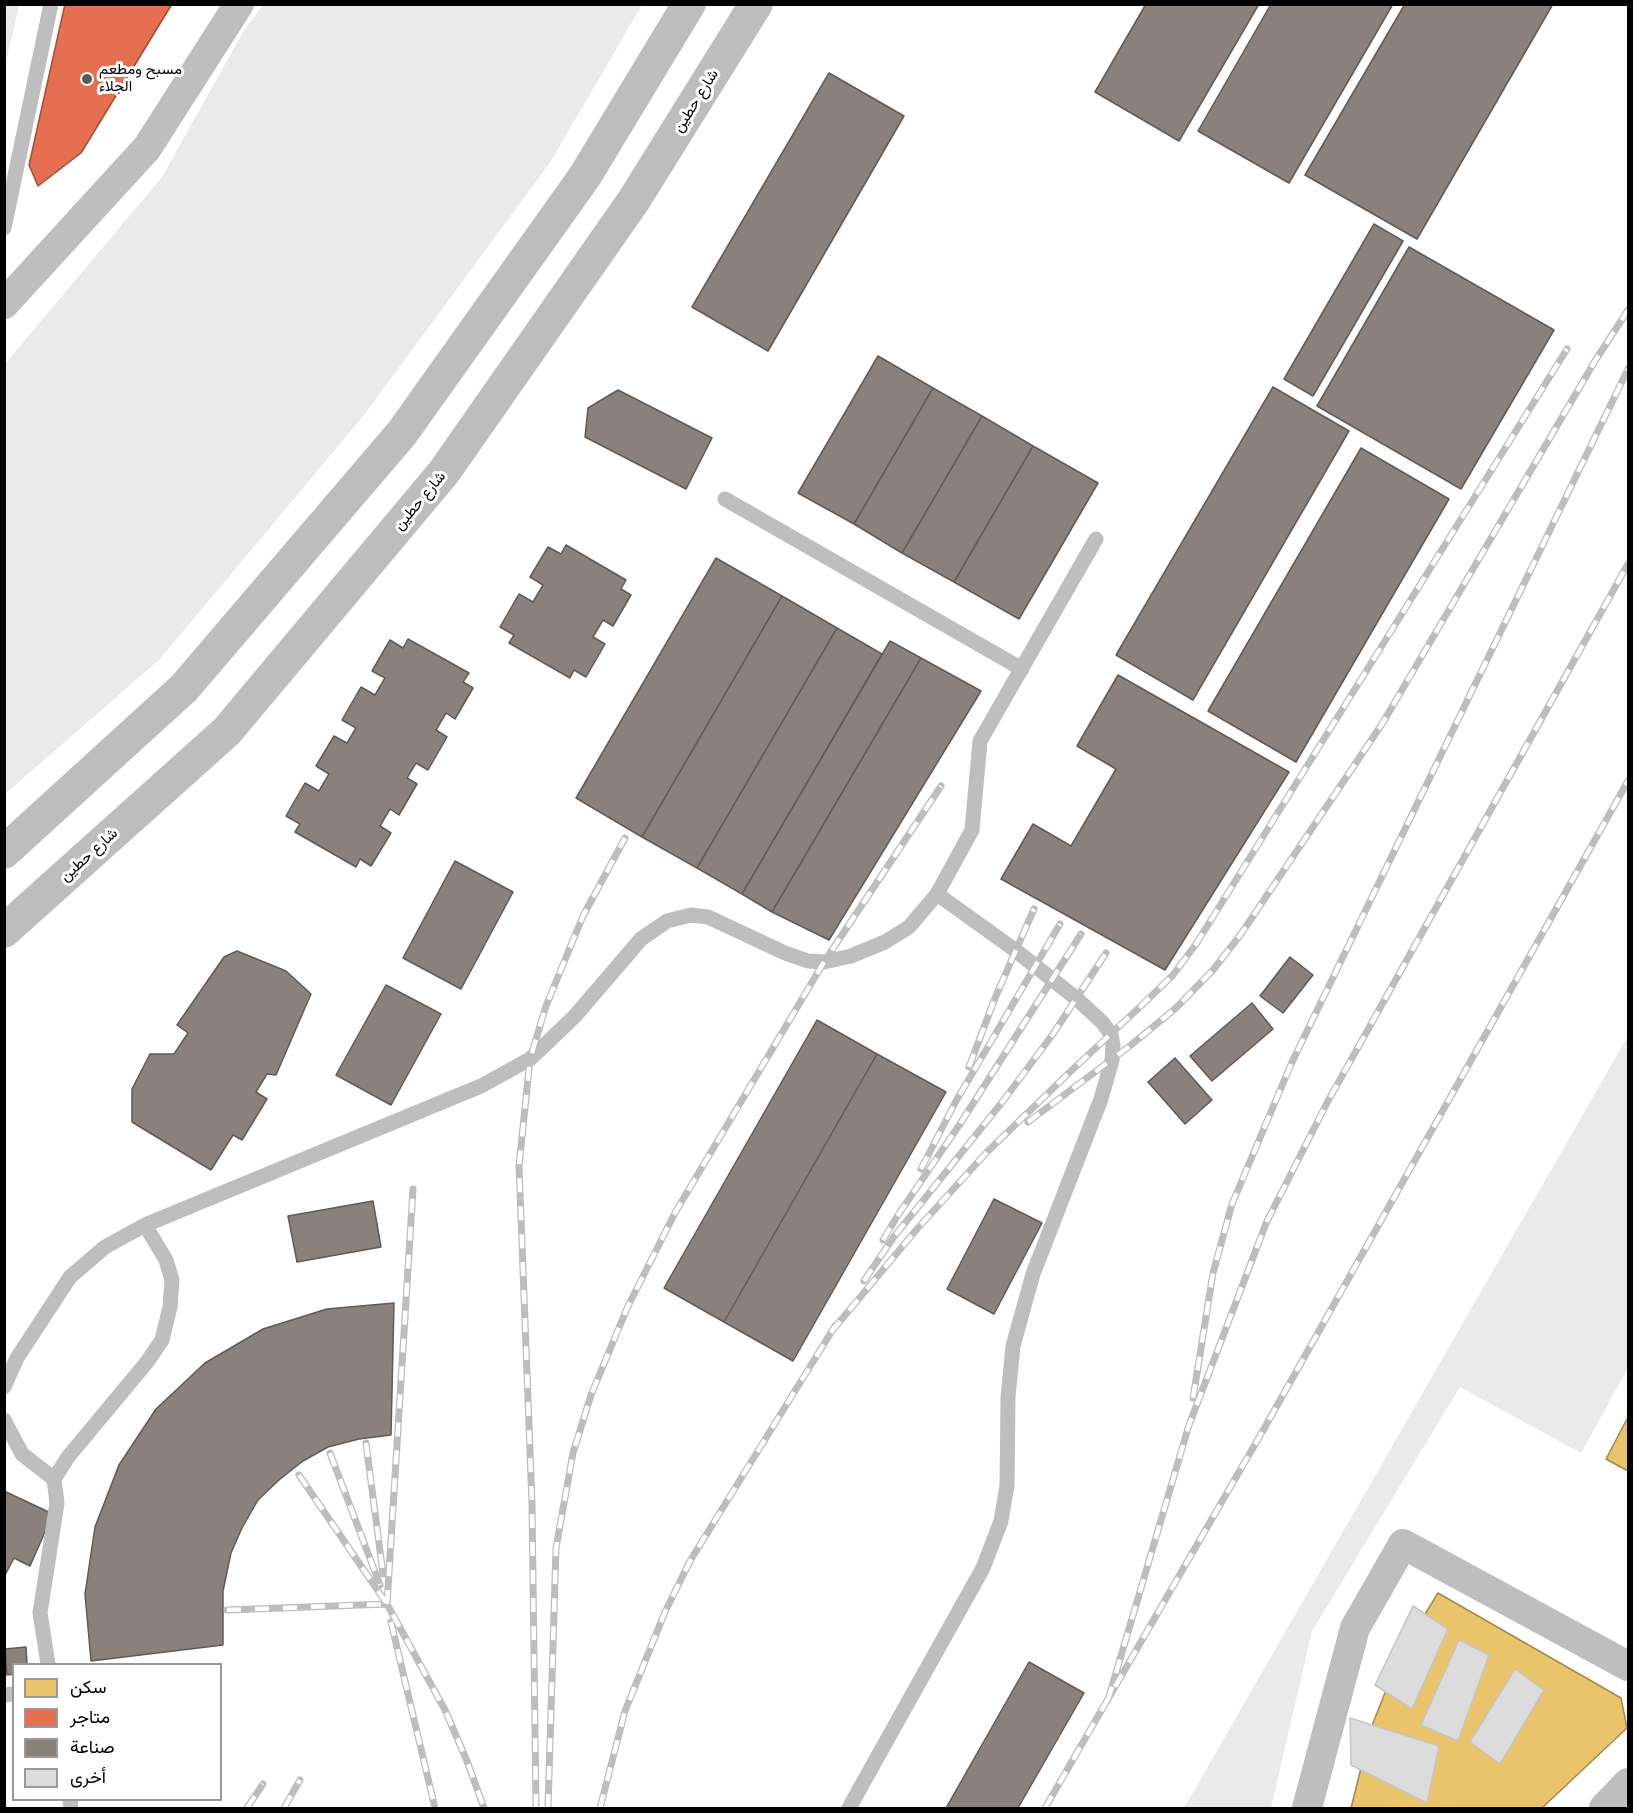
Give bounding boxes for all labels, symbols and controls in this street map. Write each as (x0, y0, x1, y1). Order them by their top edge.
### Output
place label: مسبح ومطعم الجلاء (99, 61, 182, 96)
street label: شارع حطين (670, 66, 722, 136)
marker: مسبح ومطعم الجلاء (80, 72, 94, 86)
street label: شارع حطين (390, 468, 450, 534)
street label: شارع حطين (57, 825, 121, 885)
legend (12, 1663, 222, 1801)
text: سكن (70, 1674, 106, 1698)
text: متاجر (70, 1704, 110, 1728)
text: صناعة (70, 1734, 115, 1758)
text: أخرى (70, 1764, 106, 1788)

